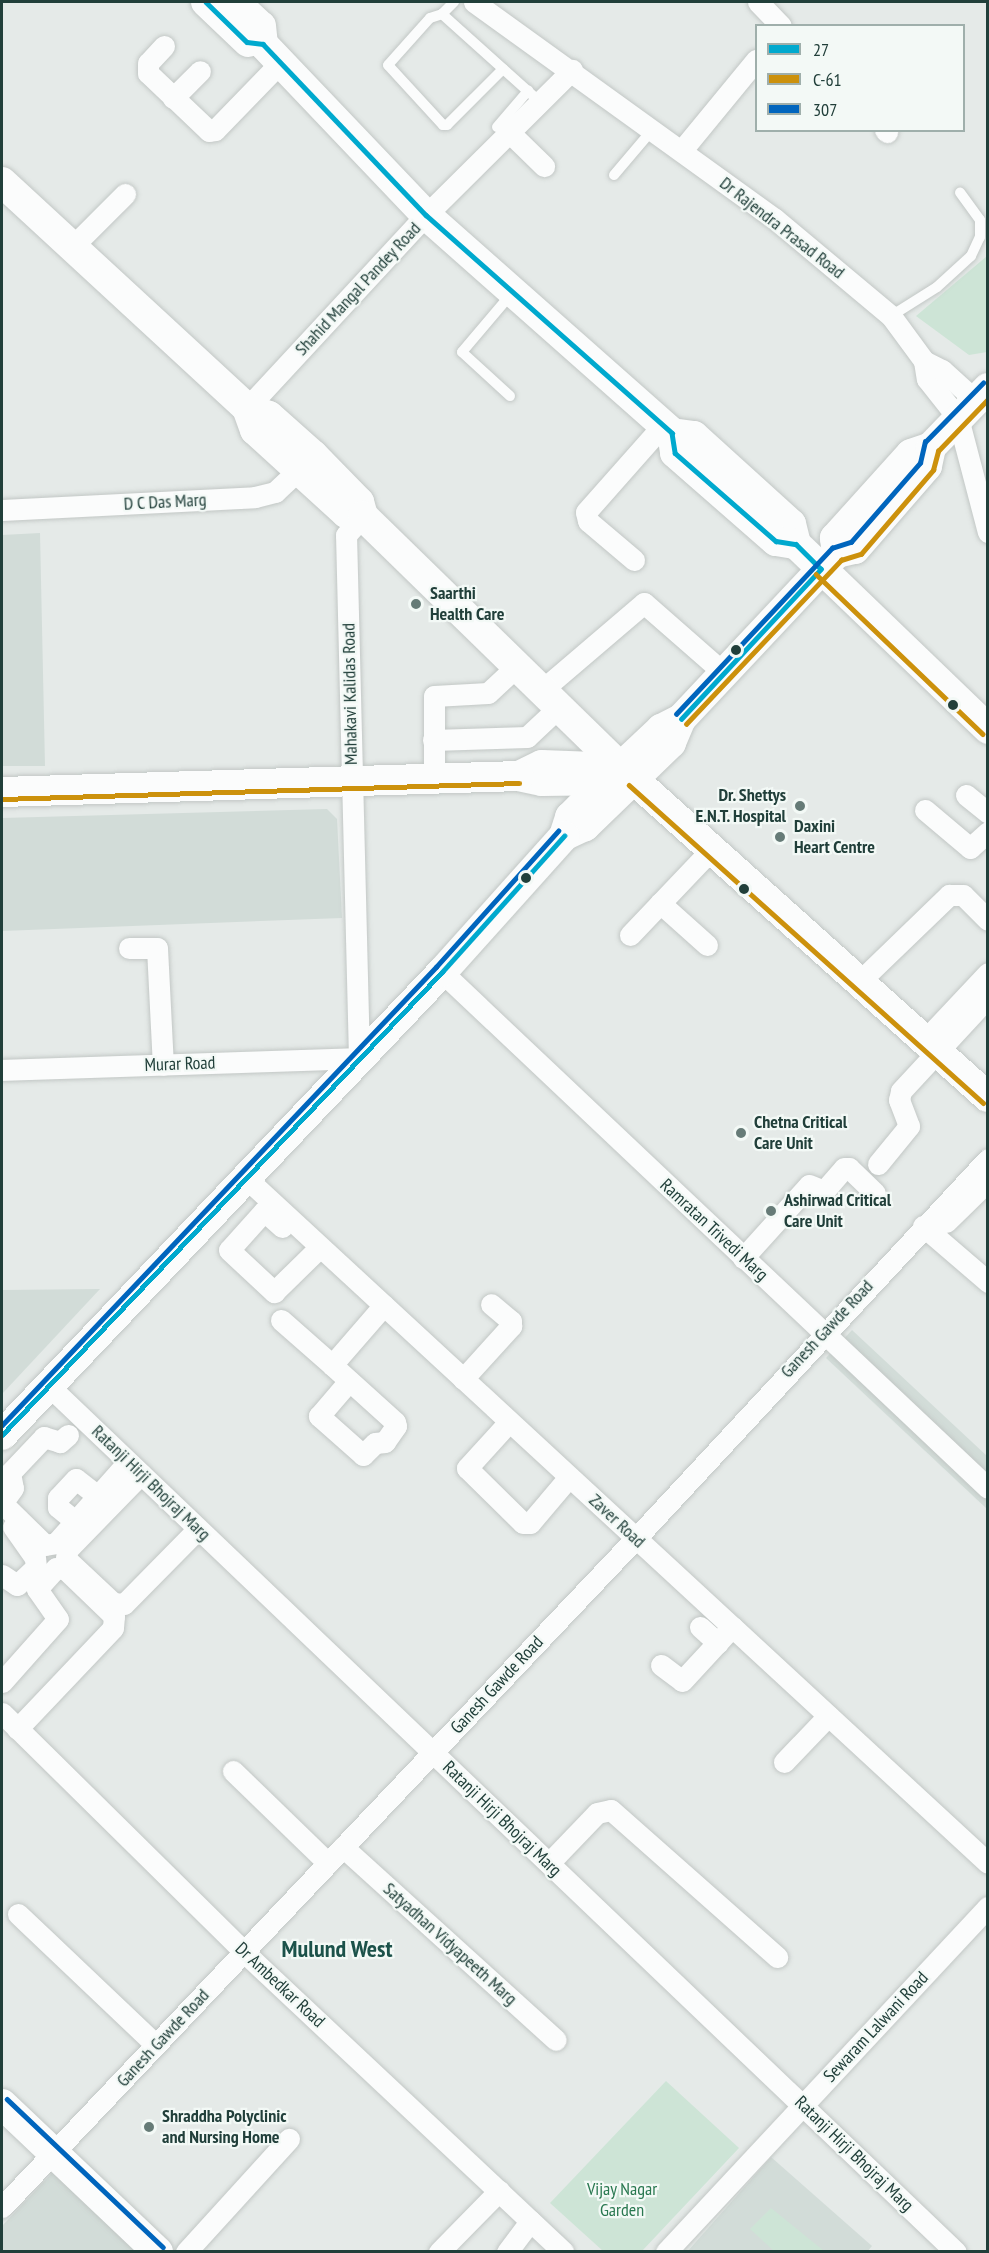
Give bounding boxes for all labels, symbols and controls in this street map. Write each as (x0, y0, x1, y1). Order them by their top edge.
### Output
legend (755, 24, 965, 132)
text: 27 (813, 38, 829, 61)
text: C-61 (813, 68, 842, 91)
text: 307 (813, 98, 837, 121)
street label: Dr Rajendra Prasad Road (715, 173, 849, 283)
street label: Shahid Mangal Pandey Road (291, 218, 425, 360)
street label: D C Das Marg (123, 489, 207, 515)
place label: Saarthi Health Care (430, 583, 505, 626)
marker: Saarthi Health Care (407, 595, 425, 613)
street label: Mahakavi Kalidas Road (338, 623, 362, 765)
unlabelled marker (730, 644, 742, 656)
unlabelled marker (947, 699, 959, 711)
place label: Dr. Shettys E.N.T. Hospital (694, 785, 786, 828)
marker: Dr. Shettys E.N.T. Hospital (791, 797, 809, 815)
place label: Daxini Heart Centre (794, 816, 875, 858)
marker: Daxini Heart Centre (771, 828, 789, 846)
unlabelled marker (520, 872, 532, 884)
unlabelled marker (738, 883, 750, 895)
street label: Murar Road (144, 1052, 216, 1076)
place label: Chetna Critical Care Unit (754, 1112, 847, 1154)
marker: Chetna Critical Care Unit (732, 1124, 750, 1142)
street label: Ramratan Trivedi Marg (655, 1174, 773, 1286)
place label: Ashirwad Critical Care Unit (784, 1190, 891, 1232)
marker: Ashirwad Critical Care Unit (762, 1202, 780, 1220)
street label: Ganesh Gawde Road (776, 1276, 878, 1382)
street label: Ratanji Hirji Bhojraj Marg (87, 1421, 215, 1545)
street label: Zaver Road (585, 1490, 649, 1552)
street label: Ganesh Gawde Road (446, 1632, 548, 1738)
street label: Ratanji Hirji Bhojraj Marg (438, 1757, 566, 1881)
street label: Satyadhan Vidyapeeth Marg (379, 1878, 521, 2010)
district label: Mulund West (281, 1935, 393, 1963)
street label: Dr Ambedkar Road (231, 1938, 329, 2032)
street label: Sewaram Lalwani Road (819, 1967, 933, 2087)
street label: Ganesh Gawde Road (112, 1985, 214, 2091)
street label: Ratanji Hirji Bhojraj Marg (790, 2092, 918, 2216)
place label: Shraddha Polyclinic and Nursing Home (162, 2106, 287, 2148)
marker: Shraddha Polyclinic and Nursing Home (140, 2118, 158, 2136)
park label: Vijay Nagar Garden (587, 2179, 657, 2222)

